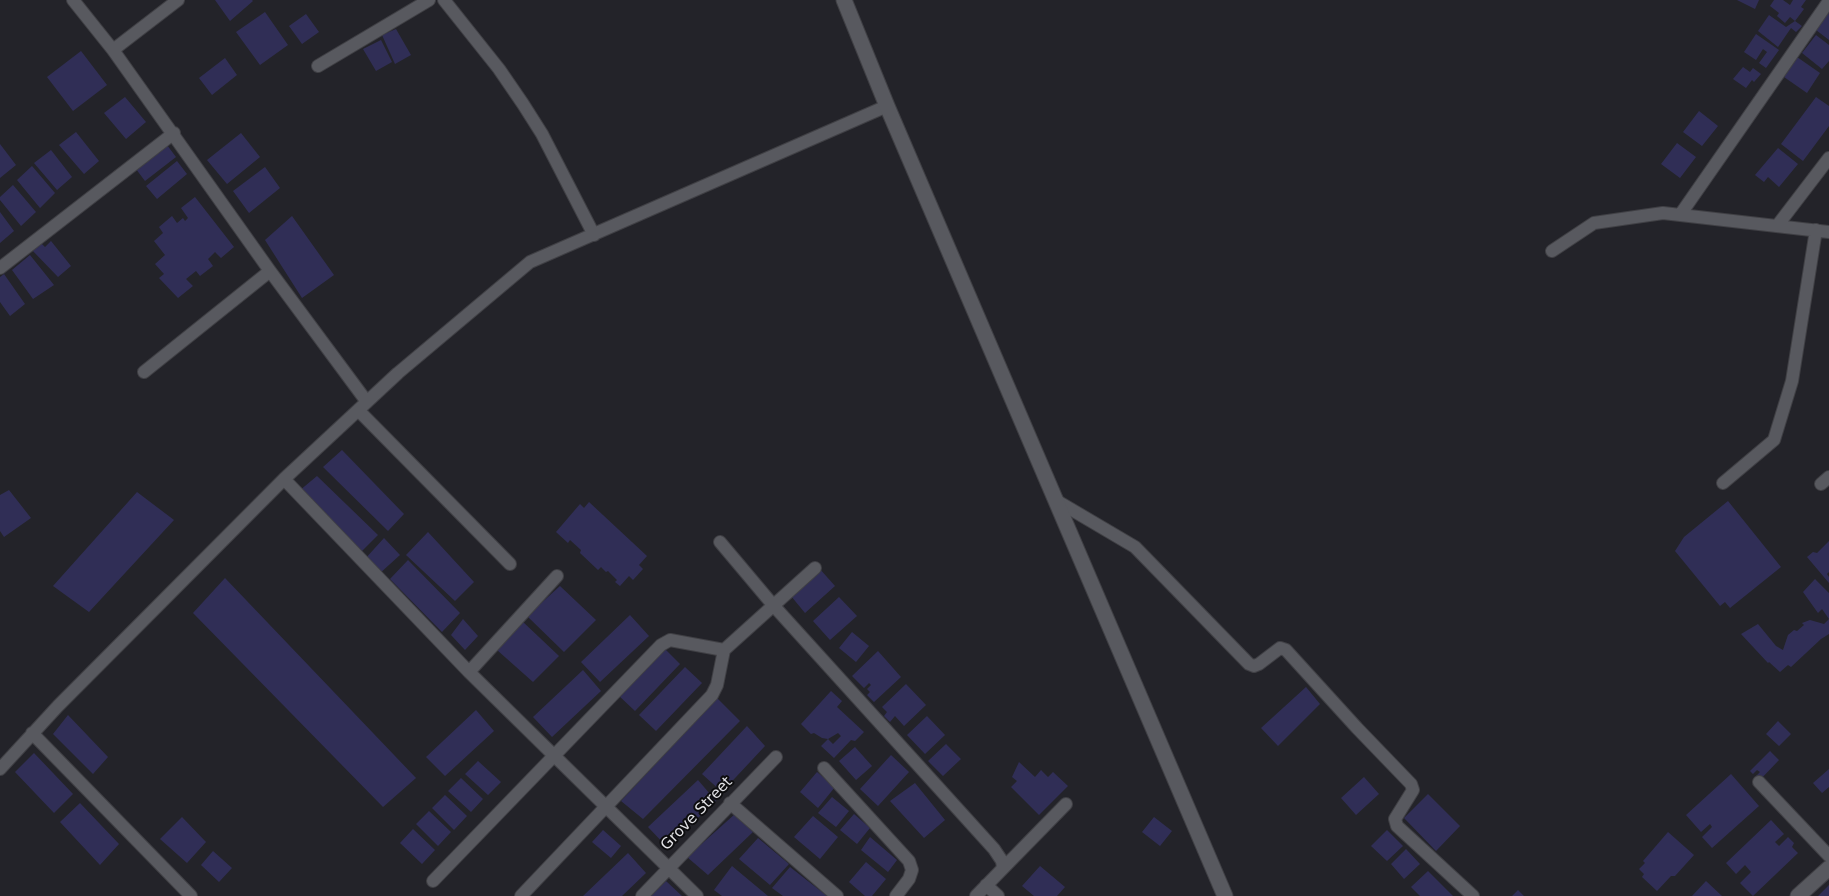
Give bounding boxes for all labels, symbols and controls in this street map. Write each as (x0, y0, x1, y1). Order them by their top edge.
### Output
street label: Grove Street (657, 774, 737, 854)

